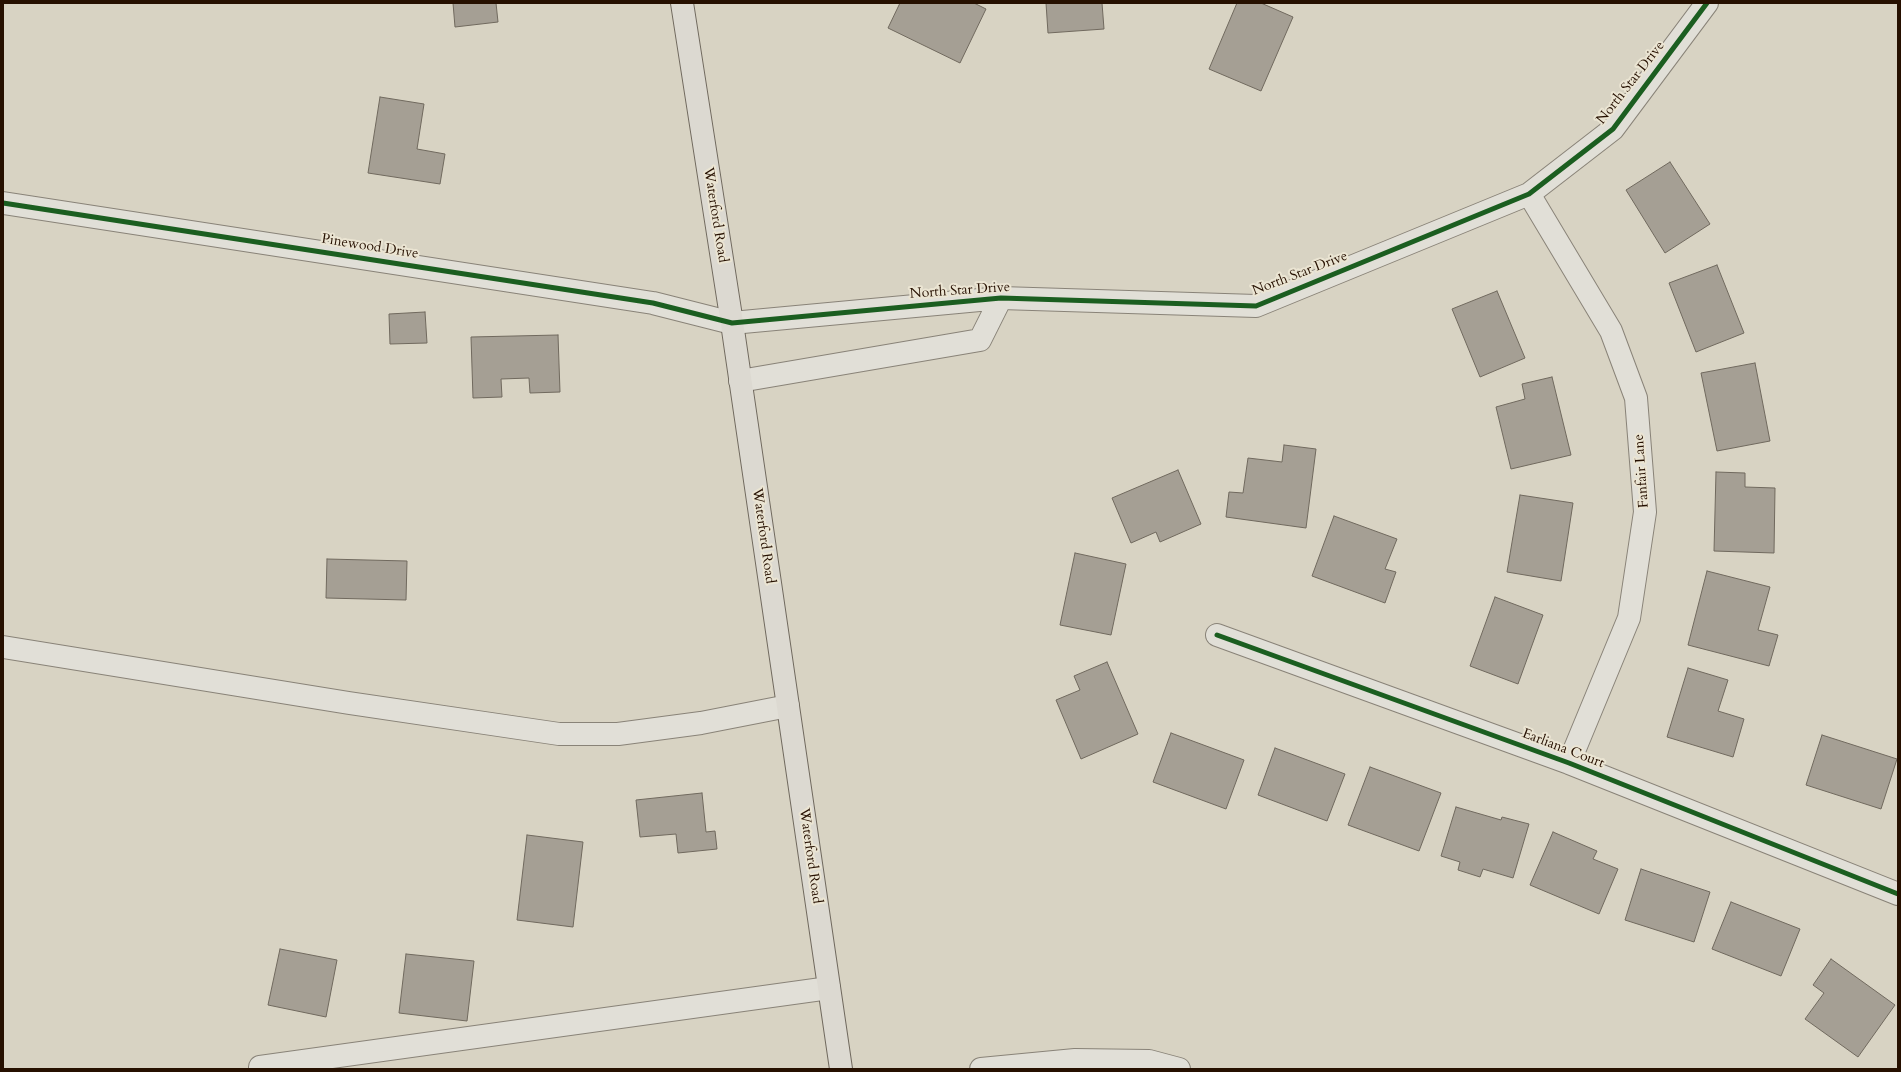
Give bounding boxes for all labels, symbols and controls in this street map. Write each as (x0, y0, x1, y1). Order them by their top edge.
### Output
street label: North Star Drive (1593, 38, 1669, 128)
street label: Waterford Road (699, 166, 731, 264)
street label: Pinewood Drive (320, 231, 420, 263)
street label: North Star Drive (1250, 248, 1350, 300)
street label: North Star Drive (909, 279, 1011, 303)
street label: Fanfair Lane (1631, 434, 1653, 508)
street label: Waterford Road (748, 487, 778, 585)
street label: Earliana Court (1520, 726, 1606, 772)
street label: Waterford Road (795, 807, 825, 905)

